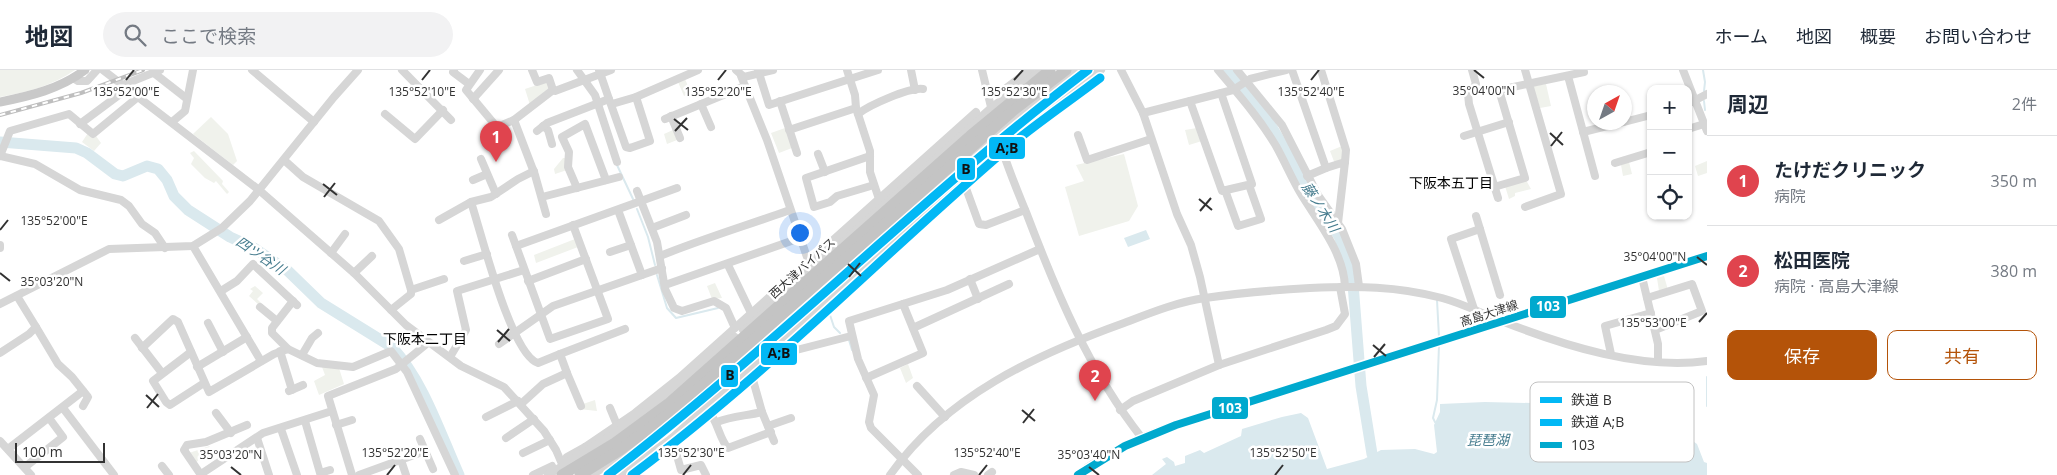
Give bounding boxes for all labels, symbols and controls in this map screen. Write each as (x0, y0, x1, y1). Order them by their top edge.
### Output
search box (103, 12, 453, 57)
text: 地図 (25, 19, 73, 52)
icon: search (121, 21, 149, 49)
text: ここで検索 (161, 23, 256, 49)
text: ホーム (1715, 24, 1768, 48)
text: 地図 (1796, 24, 1832, 48)
text: 概要 (1860, 24, 1896, 48)
text: お問い合わせ (1924, 24, 2032, 48)
text: 35°04'00"N (1453, 82, 1515, 99)
text: 135°52'00"E (92, 83, 160, 100)
text: 135°52'10"E (388, 83, 456, 100)
text: 135°52'20"E (684, 83, 752, 100)
text: 135°52'30"E (980, 83, 1048, 100)
text: 135°52'40"E (1277, 83, 1345, 100)
north arrow (1587, 85, 1632, 130)
map controls (1647, 85, 1692, 220)
button: + (1647, 85, 1692, 130)
text: 周辺 (1727, 90, 1769, 118)
text: 2件 (2012, 93, 2037, 115)
pin: 1 (480, 121, 512, 162)
button: − (1647, 130, 1692, 175)
line badge: A;B (988, 136, 1026, 160)
text: A;B (995, 138, 1019, 157)
line badge: B (956, 157, 976, 181)
text: たけだクリニック (1774, 157, 1926, 183)
text: B (961, 159, 971, 178)
text: 1 (1738, 170, 1748, 192)
text: 350 m (1991, 170, 2037, 192)
district label: 下阪本五丁目 (1409, 173, 1493, 192)
button: locate (1647, 175, 1692, 220)
water label: 藤ノ木川 (1298, 178, 1345, 237)
text: 病院 (1774, 185, 1806, 207)
text: 135°52'00"E (20, 212, 88, 229)
your location (787, 220, 813, 246)
water label: 四ツ谷川 (232, 231, 291, 280)
street label: 西大津バイパス (765, 234, 839, 302)
text: 松田医院 (1774, 247, 1850, 273)
text: 35°04'00"N (1624, 248, 1686, 265)
text: 2 (1738, 260, 1748, 282)
text: 380 m (1991, 260, 2037, 282)
text: 35°03'20"N (21, 273, 83, 290)
text: 病院 · 高島大津線 (1774, 275, 1899, 297)
line badge: 103 (1529, 295, 1567, 319)
street label: 高島大津線 (1458, 296, 1520, 330)
text: 103 (1536, 296, 1560, 315)
text: 135°53'00"E (1619, 314, 1687, 331)
district label: 下阪本二丁目 (383, 329, 467, 348)
button: 保存 (1727, 330, 1877, 380)
button: 共有 (1887, 330, 2037, 380)
line badge: A;B (760, 342, 798, 366)
text: A;B (767, 343, 791, 362)
pin: 2 (1079, 360, 1111, 401)
line badge: B (720, 364, 739, 388)
text: B (725, 365, 735, 384)
legend (1530, 382, 1694, 462)
text: 鉄道 B (1571, 390, 1612, 409)
line badge: 103 (1211, 396, 1249, 420)
text: 103 (1218, 398, 1242, 417)
text: 鉄道 A;B (1571, 412, 1624, 431)
water label: 琵琶湖 (1467, 430, 1511, 449)
text: 103 (1571, 435, 1595, 454)
scale bar (15, 440, 105, 463)
text: 100 m (22, 442, 63, 461)
text: 135°52'20"E (361, 444, 429, 461)
text: 135°52'30"E (657, 444, 725, 461)
text: 135°52'40"E (953, 444, 1021, 461)
text: 135°52'50"E (1249, 444, 1317, 461)
text: 35°03'20"N (200, 446, 262, 463)
text: 35°03'40"N (1058, 446, 1120, 463)

